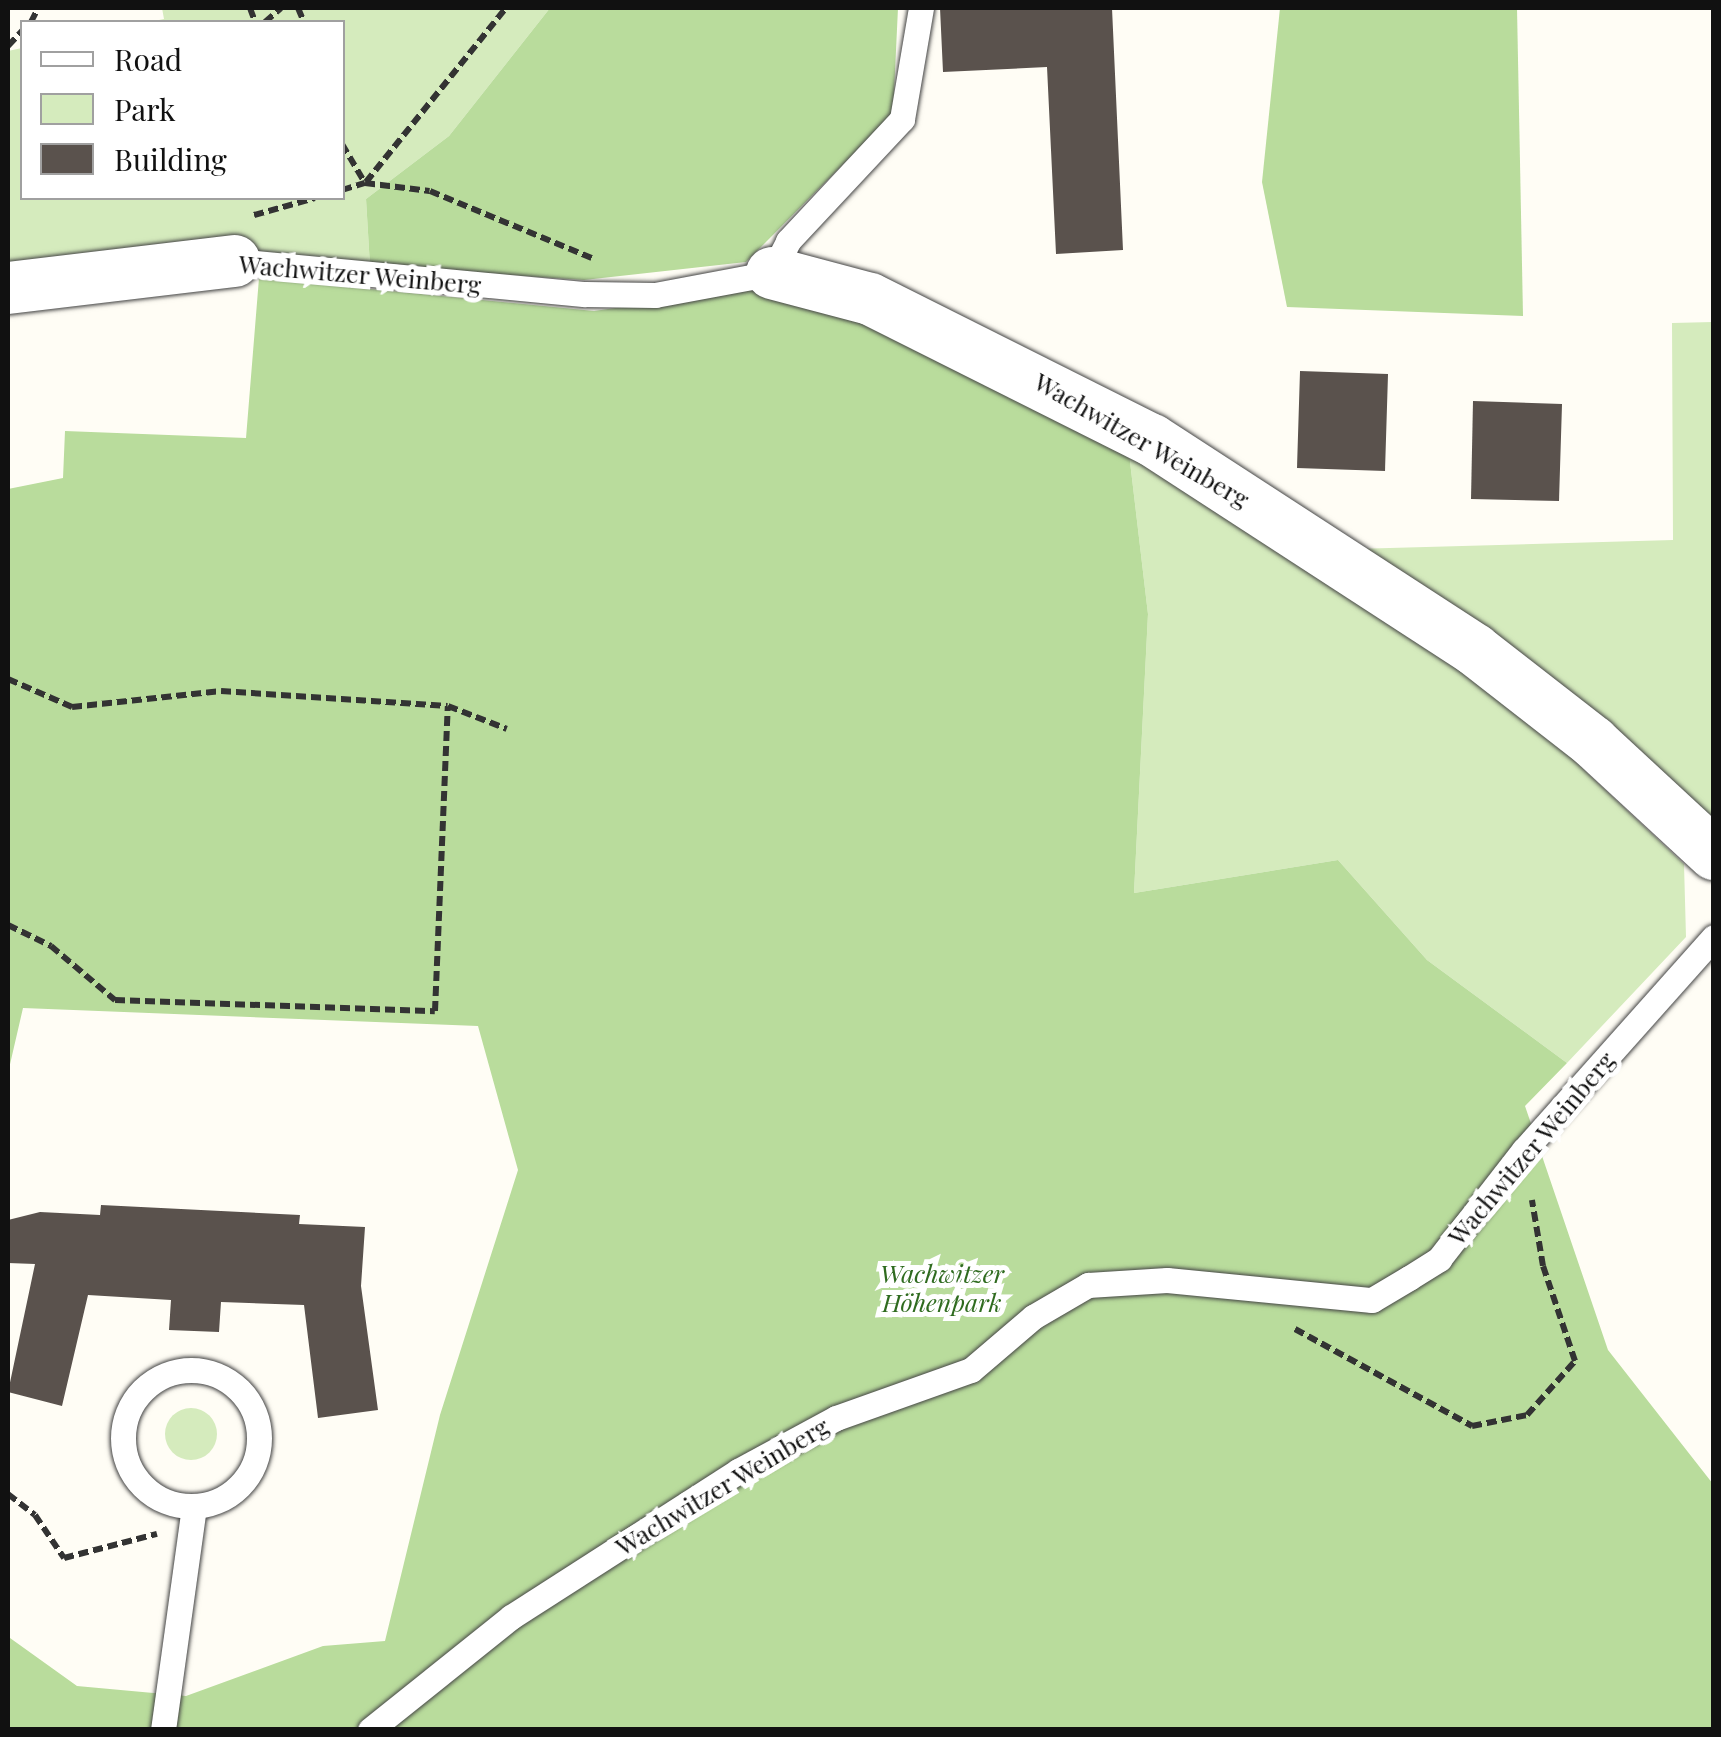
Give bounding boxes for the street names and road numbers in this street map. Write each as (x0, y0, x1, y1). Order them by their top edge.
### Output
street label: Wachwitzer Weinberg (237, 248, 483, 300)
street label: Wachwitzer Weinberg (1029, 366, 1255, 514)
street label: Wachwitzer Weinberg (1441, 1045, 1621, 1251)
street label: Wachwitzer Weinberg (609, 1410, 835, 1562)

